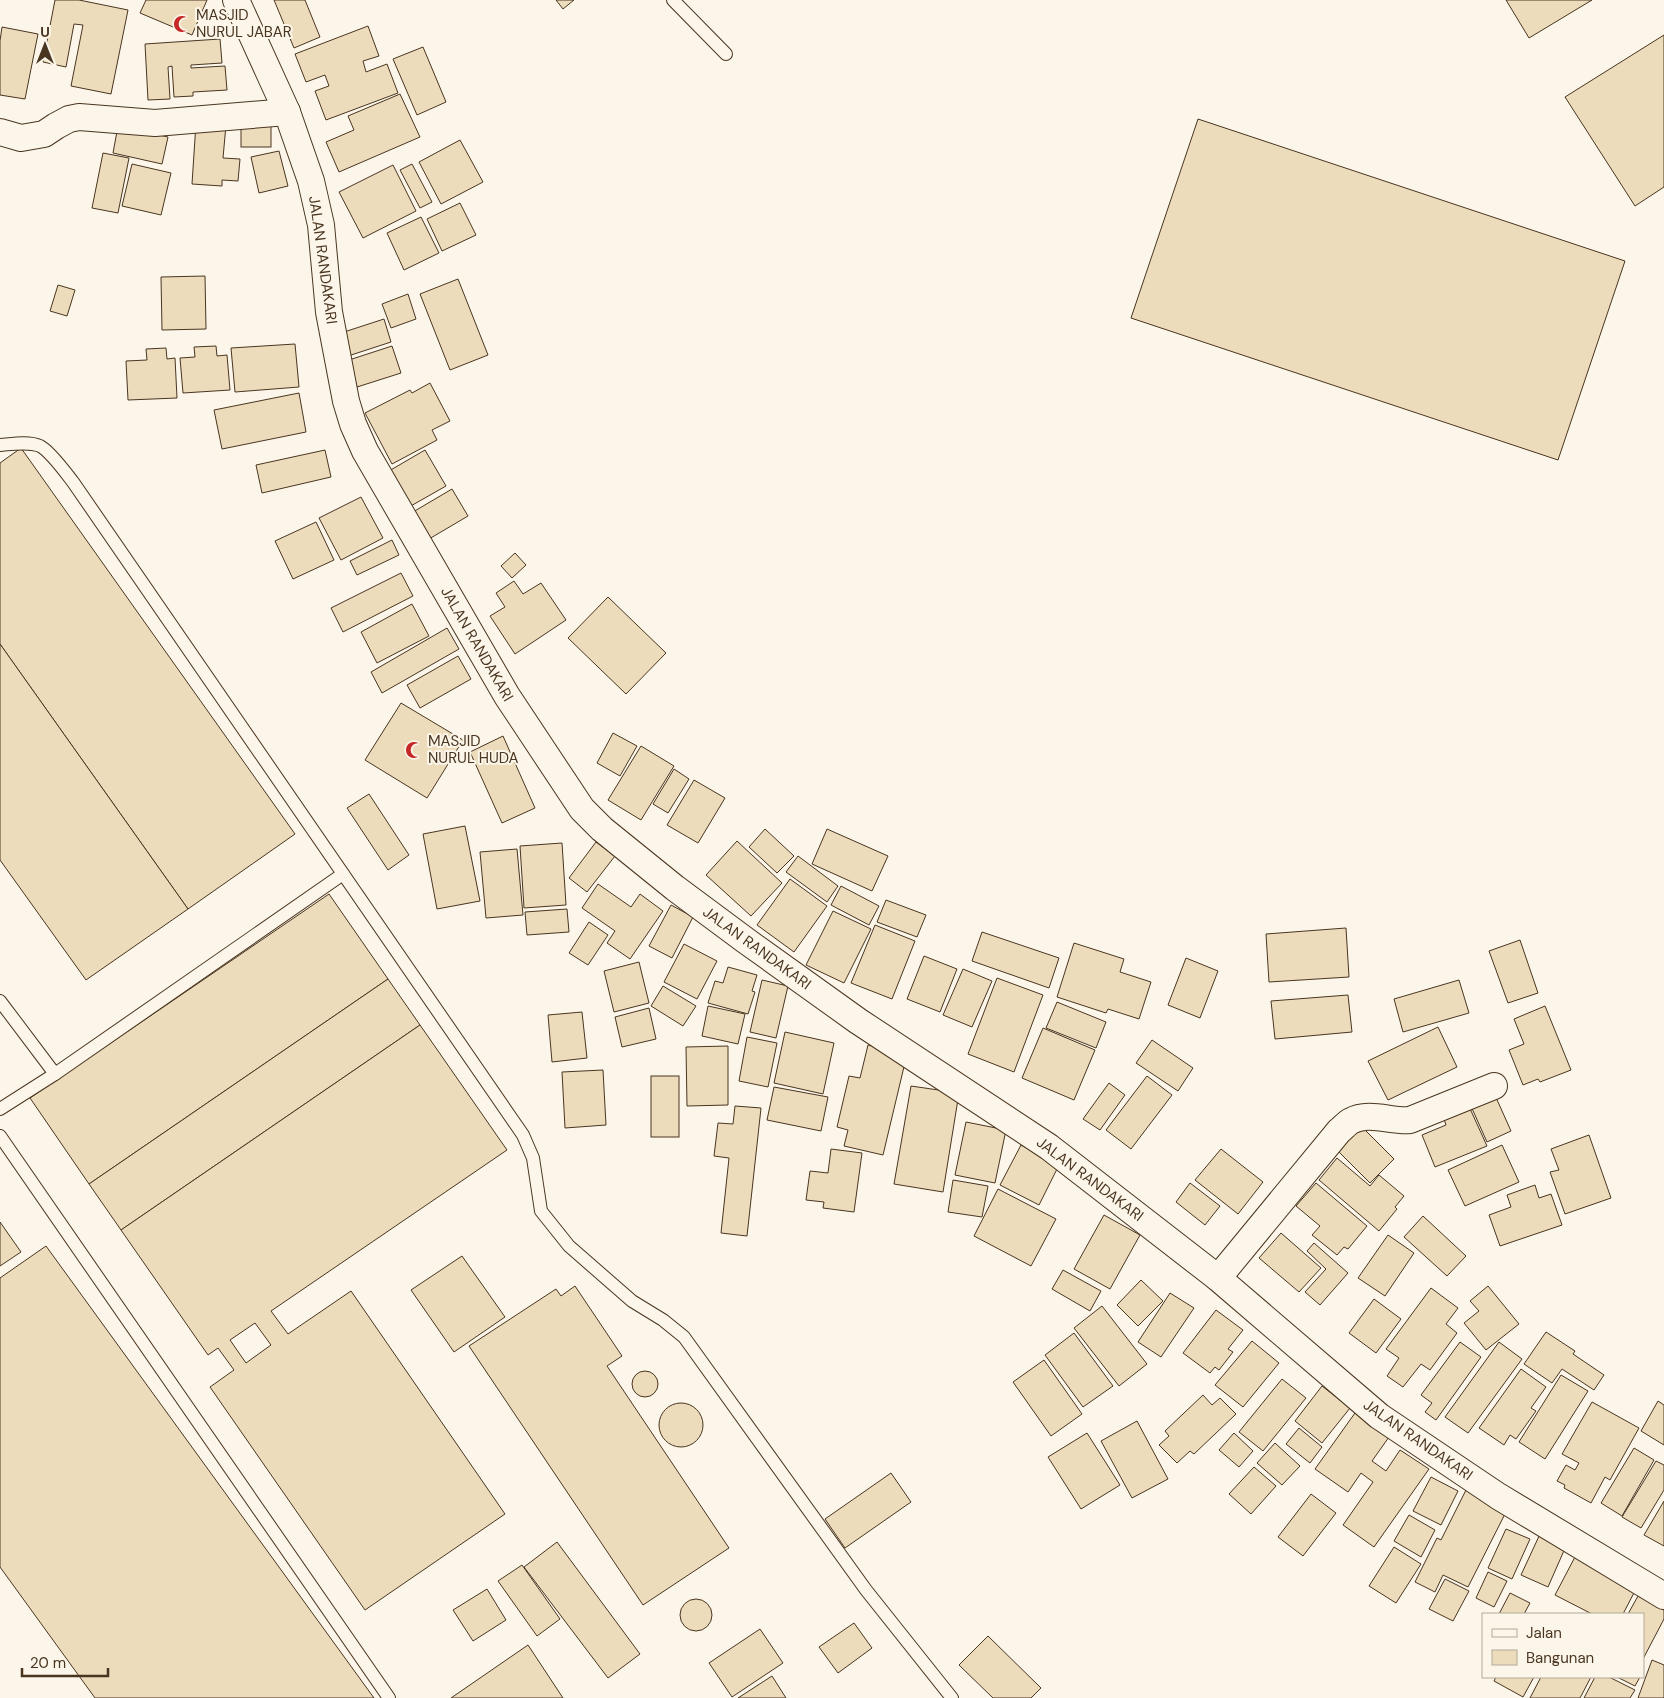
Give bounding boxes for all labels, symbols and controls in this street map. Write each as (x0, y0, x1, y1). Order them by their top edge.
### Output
place label: MASJID NURUL JABAR (196, 5, 292, 42)
mosque icon: MASJID NURUL JABAR (172, 14, 192, 34)
north arrow (20, 20, 70, 70)
text: U (40, 23, 50, 41)
street label: JALAN RANDAKARI (304, 195, 342, 325)
street label: JALAN RANDAKARI (436, 583, 518, 705)
place label: MASJID NURUL HUDA (428, 731, 518, 768)
mosque icon: MASJID NURUL HUDA (404, 740, 424, 760)
street label: JALAN RANDAKARI (699, 902, 815, 994)
street label: JALAN RANDAKARI (1032, 1132, 1148, 1226)
street label: JALAN RANDAKARI (1359, 1395, 1477, 1485)
legend (1482, 1613, 1644, 1678)
text: Jalan (1526, 1623, 1562, 1643)
scale bar (22, 1646, 109, 1678)
text: Bangunan (1526, 1648, 1594, 1668)
text: 20 m (30, 1653, 66, 1673)

